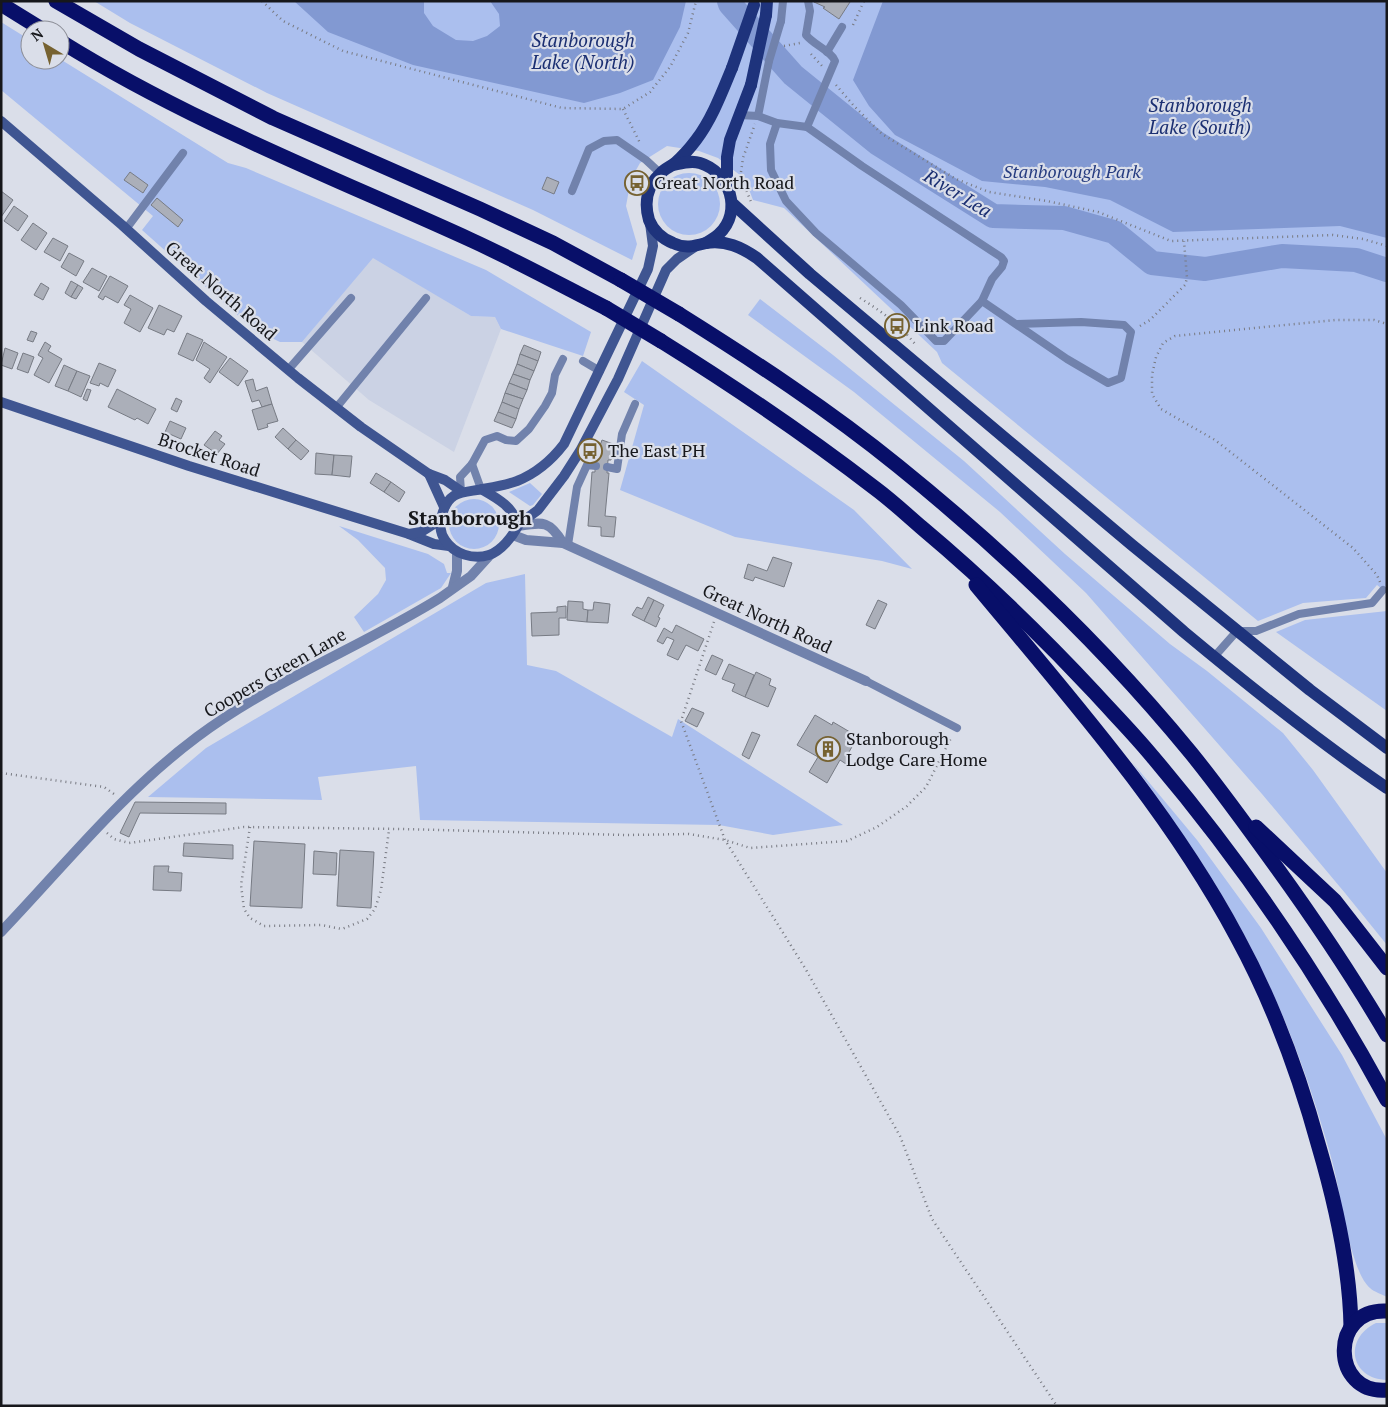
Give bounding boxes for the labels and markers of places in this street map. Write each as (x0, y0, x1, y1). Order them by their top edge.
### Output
bus stop icon: Great North Road (624, 170, 650, 196)
place label: Great North Road (654, 170, 794, 194)
bus stop icon: Link Road (884, 313, 910, 339)
place label: Link Road (914, 313, 994, 337)
bus stop icon: The East PH (577, 438, 603, 464)
place label: The East PH (608, 438, 705, 462)
place label: Stanborough Lodge Care Home (846, 726, 987, 771)
building icon: Stanborough Lodge Care Home (815, 736, 841, 762)

